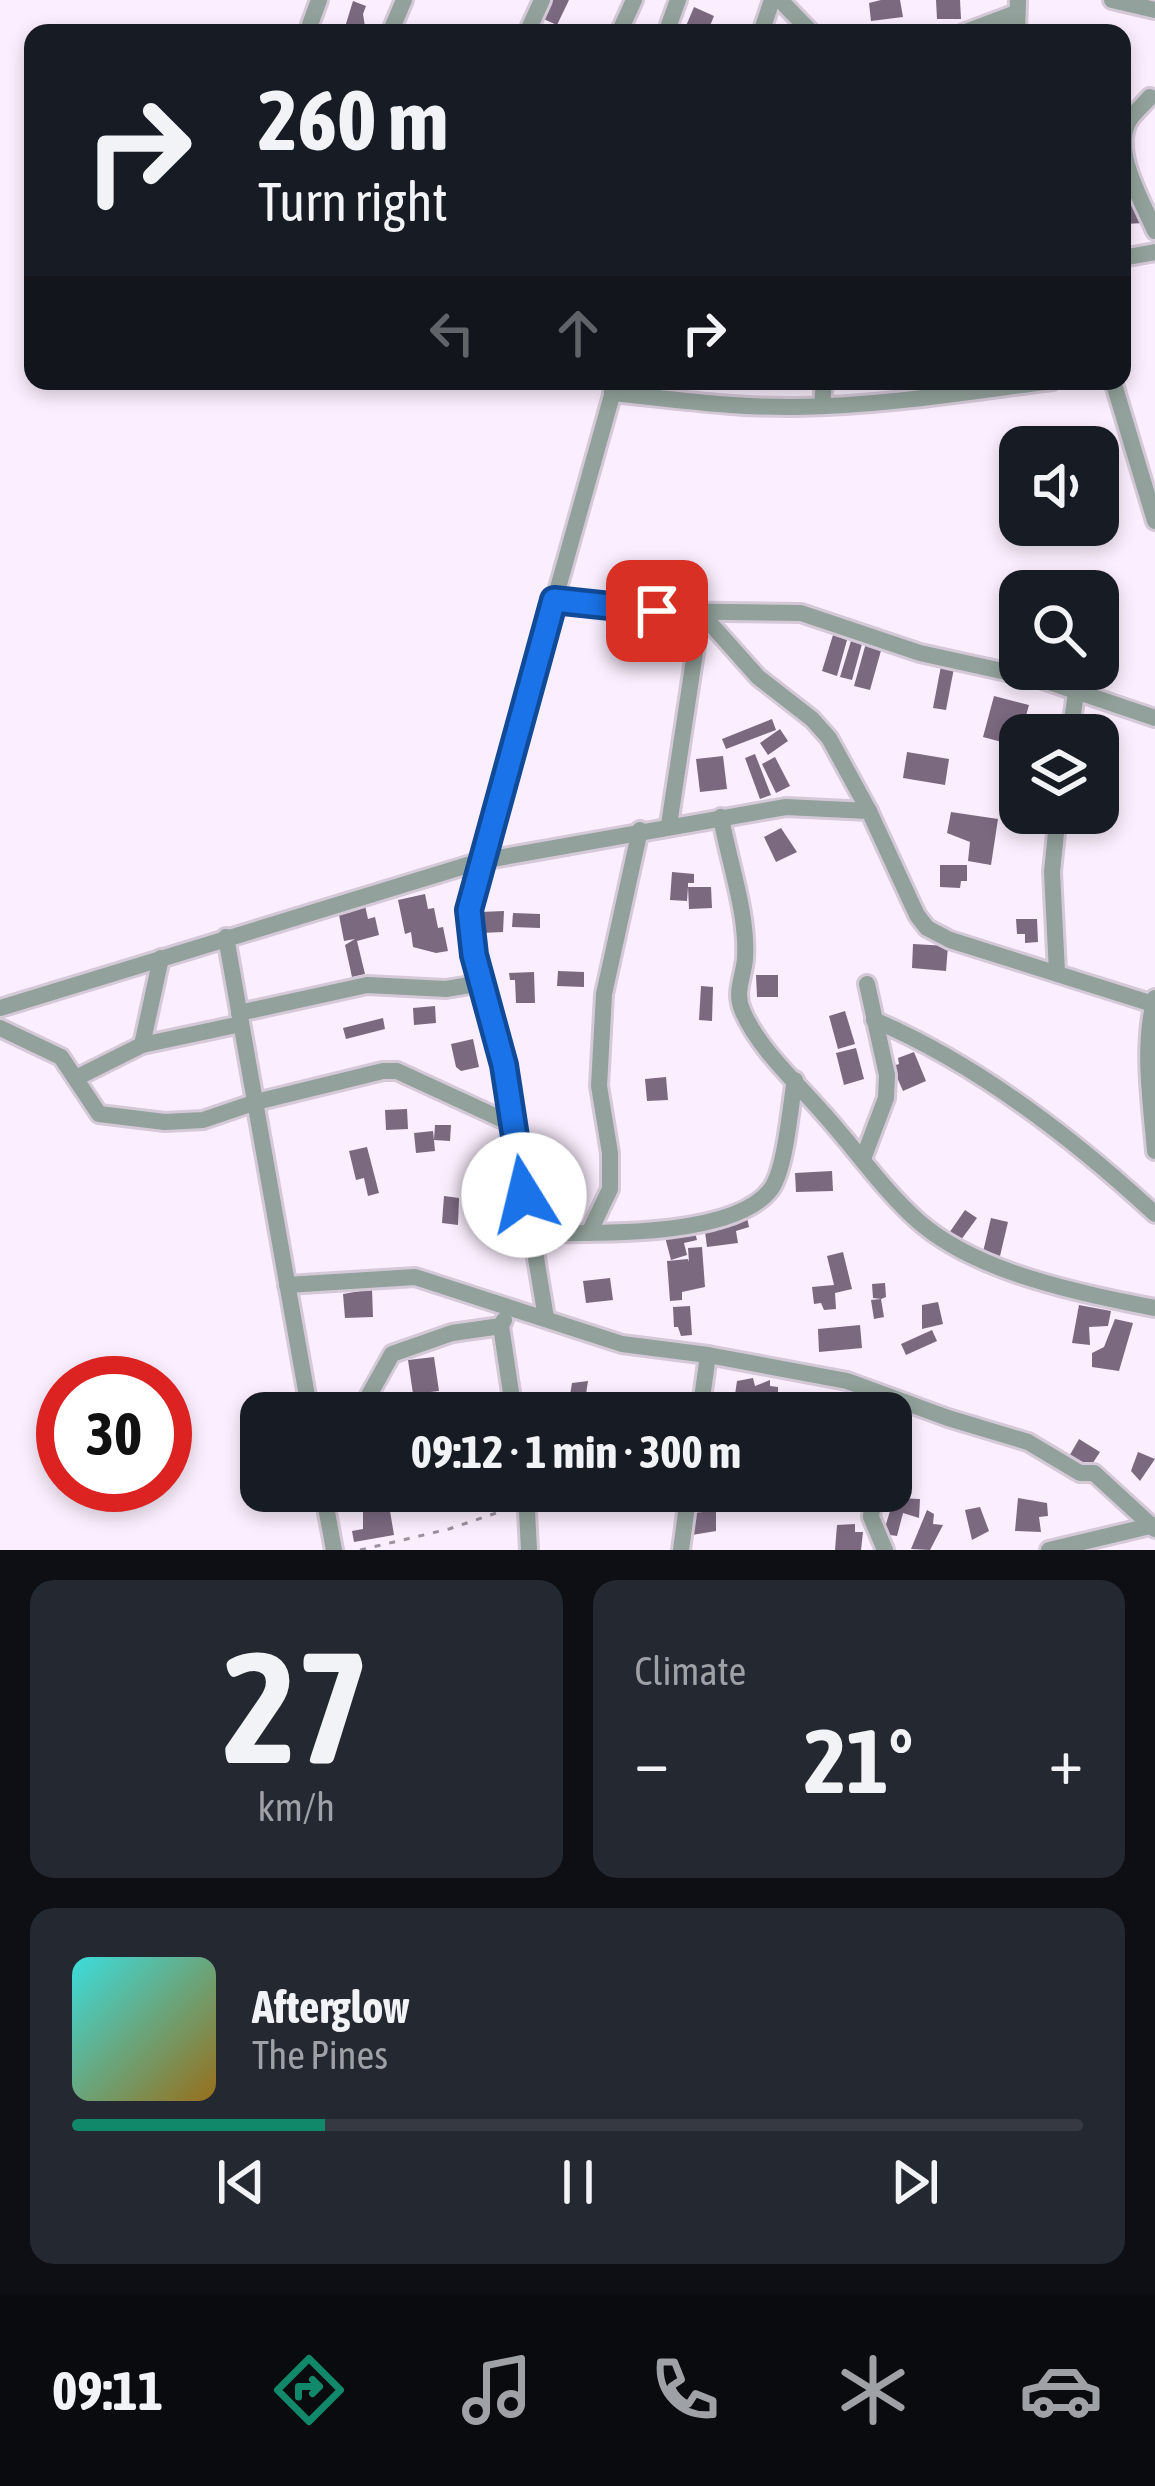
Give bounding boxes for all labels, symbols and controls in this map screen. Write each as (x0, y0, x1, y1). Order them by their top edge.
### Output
icon: right (60, 72, 216, 228)
text: 260 m (258, 72, 448, 168)
text: Turn right (258, 171, 448, 232)
icon: left (419, 300, 485, 366)
icon: ahead (545, 300, 611, 366)
icon: right (671, 300, 737, 366)
map controls (999, 426, 1119, 834)
button: sound (999, 426, 1119, 546)
pin (606, 560, 708, 662)
button: search (999, 570, 1119, 690)
icon: arrive (624, 578, 690, 644)
button: layers (999, 714, 1119, 834)
position arrow (461, 1132, 587, 1258)
speed limit sign: 30 (36, 1356, 192, 1512)
text: 09:12 · 1 min · 300 m (411, 1426, 741, 1478)
text: 27 (223, 1617, 370, 1796)
text: Climate (635, 1649, 746, 1693)
text: 21° (804, 1709, 913, 1812)
text: − (635, 1722, 669, 1798)
text: + (1049, 1722, 1083, 1798)
text: km/h (258, 1785, 335, 1829)
text: Afterglow (252, 1981, 410, 2033)
text: The Pines (252, 2033, 388, 2077)
icon: previous (208, 2149, 274, 2215)
icon: pause (545, 2149, 611, 2215)
icon: next (882, 2149, 948, 2215)
icon: directions (267, 2348, 351, 2432)
icon: music (455, 2348, 539, 2432)
icon: phone (643, 2348, 727, 2432)
icon: climate (831, 2348, 915, 2432)
icon: car (1019, 2348, 1103, 2432)
text: 09:11 (52, 2360, 163, 2421)

